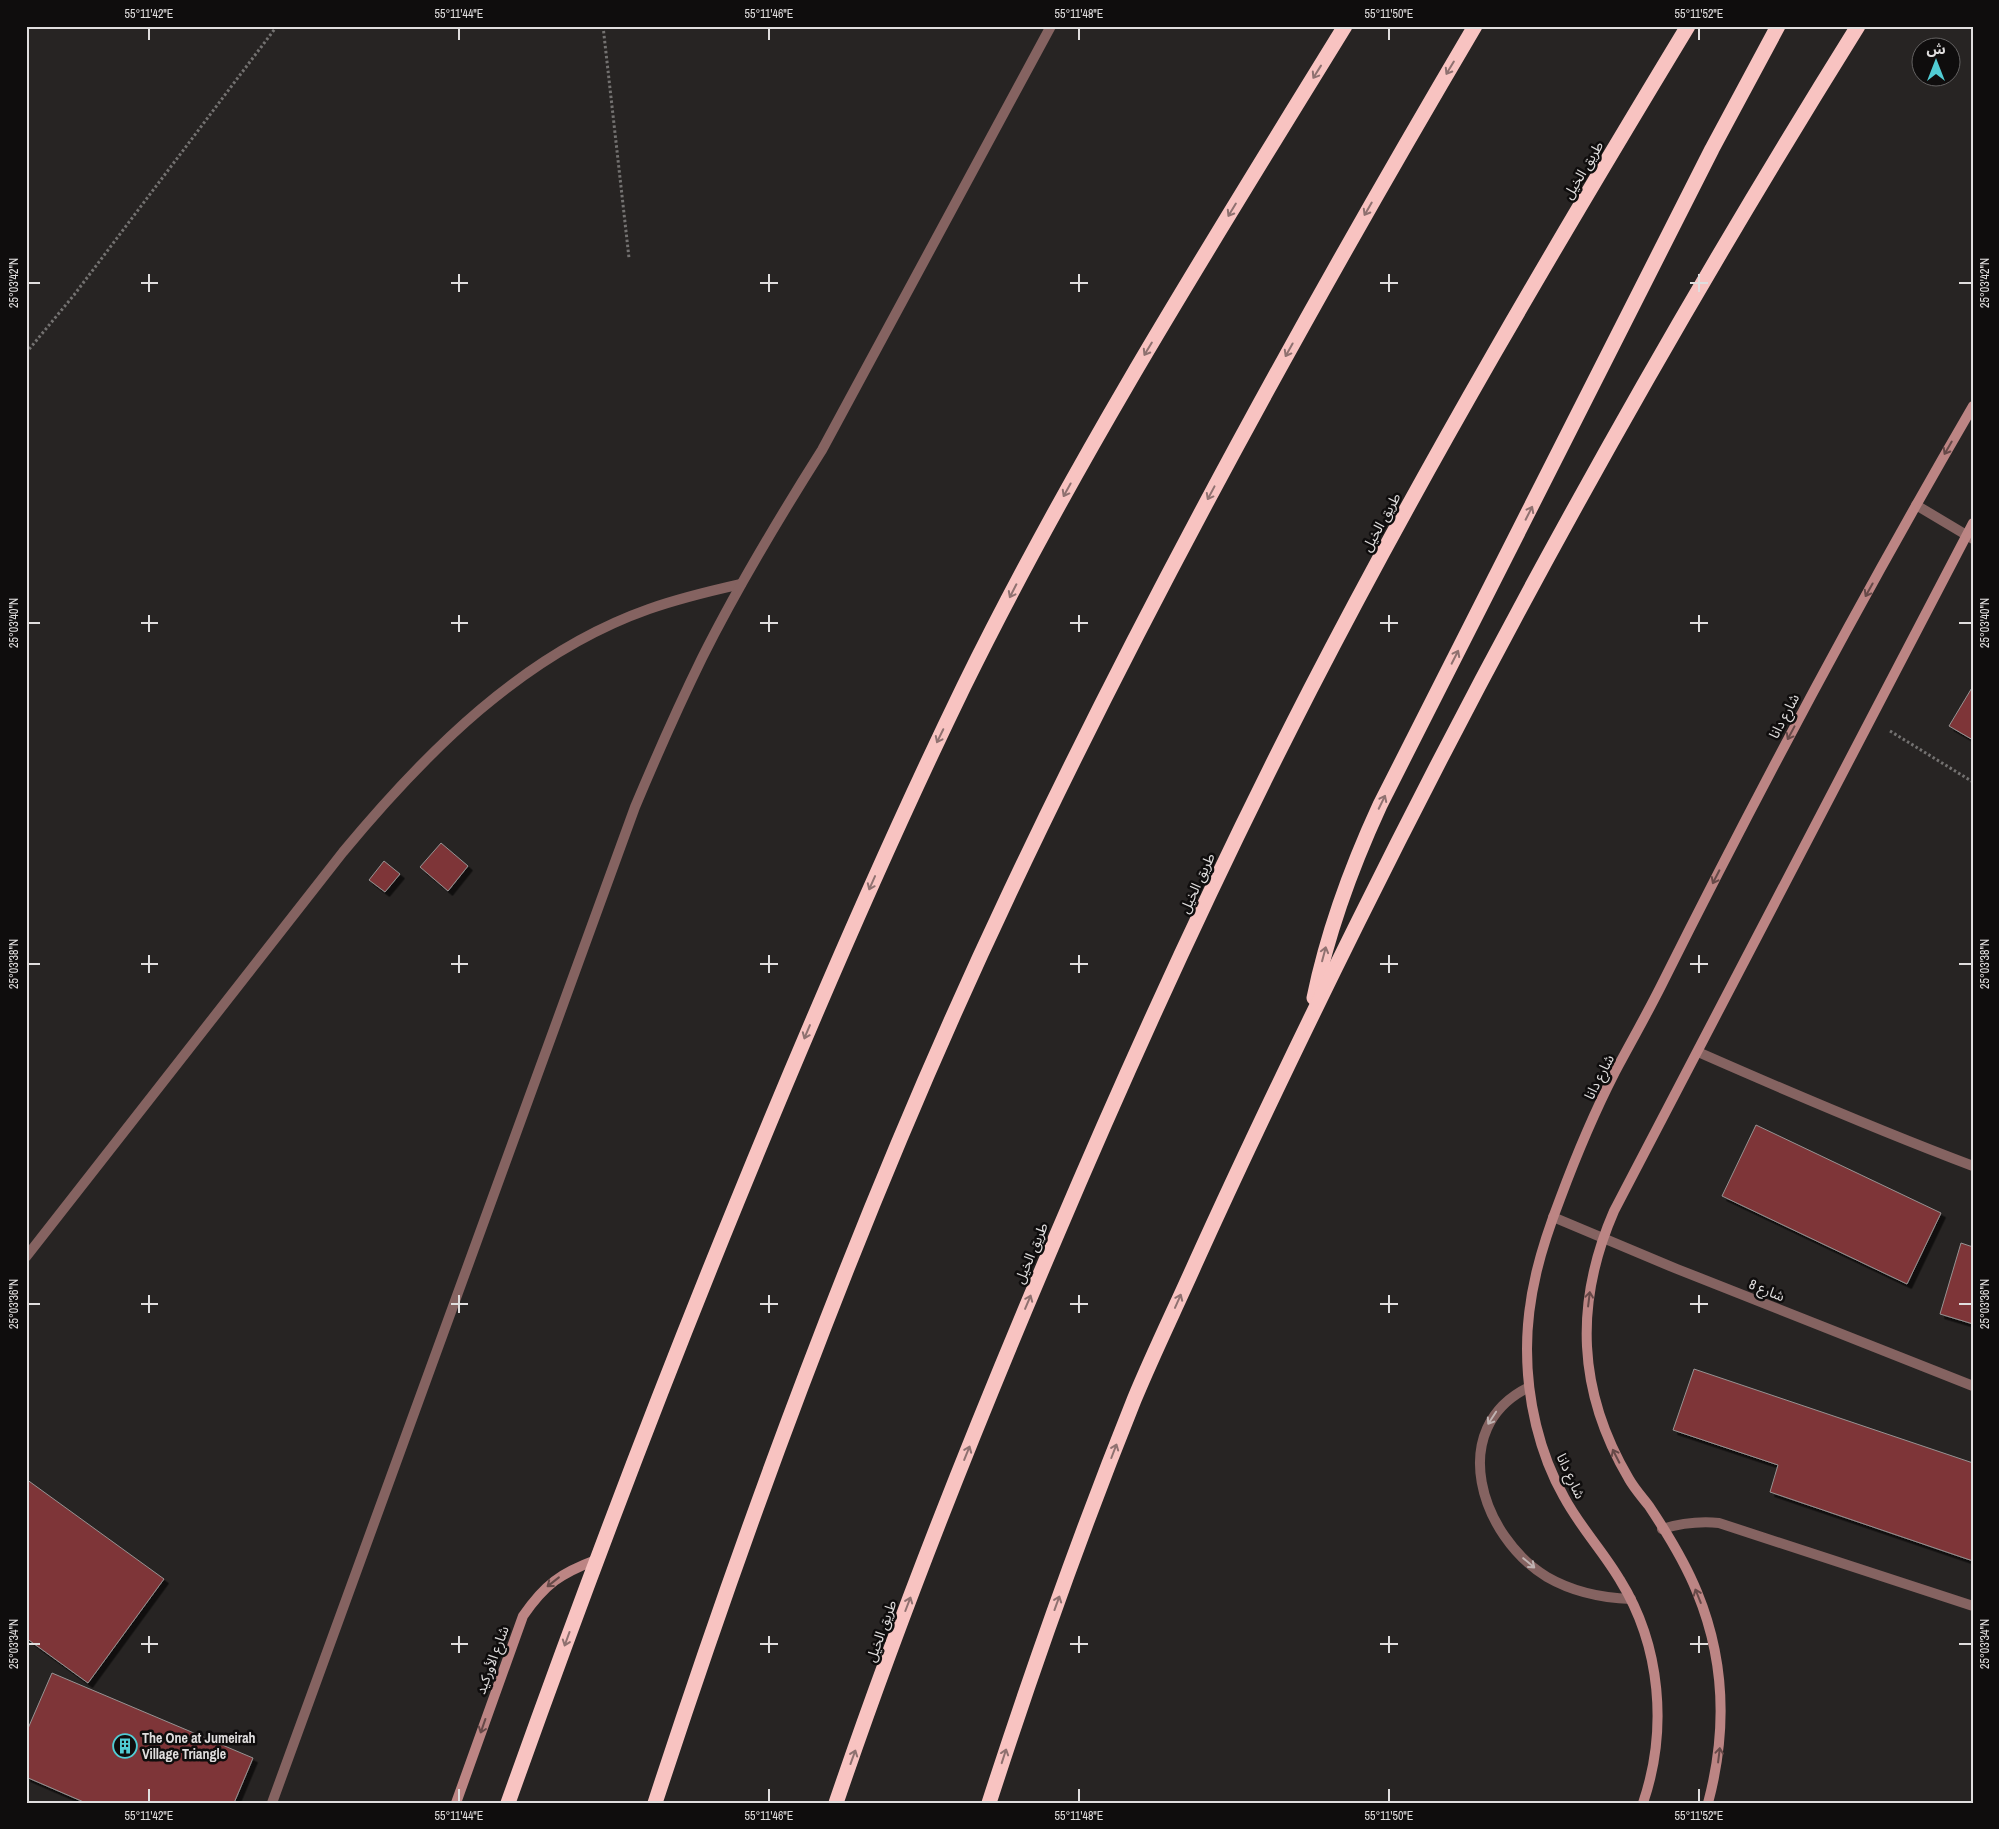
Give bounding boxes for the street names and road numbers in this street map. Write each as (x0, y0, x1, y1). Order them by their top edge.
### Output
street label: طريق الخيل (1559, 138, 1608, 203)
street label: طريق الخيل (1357, 489, 1405, 555)
street label: شارع دانا (1765, 690, 1805, 742)
street label: طريق الخيل (1175, 850, 1220, 917)
street label: شارع دانا (1580, 1051, 1620, 1104)
street label: طريق الخيل (1010, 1220, 1053, 1287)
street label: شارع 8 (1746, 1275, 1787, 1307)
street label: شارع دانا (1551, 1450, 1589, 1503)
street label: طريق الخيل (861, 1598, 901, 1665)
street label: شارع الأوركيد (471, 1623, 515, 1697)

